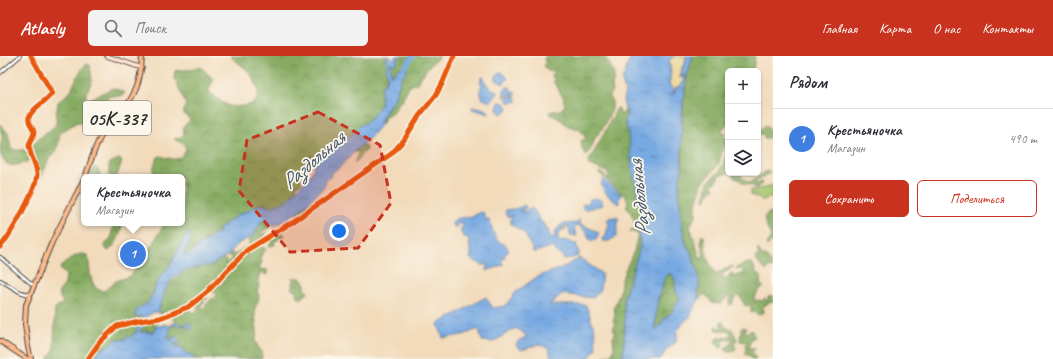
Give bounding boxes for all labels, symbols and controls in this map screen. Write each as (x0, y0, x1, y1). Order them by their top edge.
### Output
search box (88, 10, 368, 46)
text: Atlasly (20, 16, 64, 40)
icon: search (102, 17, 124, 39)
text: Поиск (134, 19, 166, 38)
text: Главная (822, 20, 857, 37)
text: Карта (879, 20, 911, 37)
text: О нас (933, 20, 960, 37)
text: Контакты (982, 20, 1033, 37)
map controls (725, 68, 761, 176)
button: + (725, 68, 761, 104)
text: Рядом (789, 72, 827, 93)
road number: 05К-337 (83, 101, 151, 135)
button: − (725, 104, 761, 140)
text: Крестьяночка (827, 121, 902, 140)
water label: Раздольная (276, 124, 353, 195)
text: 1 (799, 131, 805, 147)
text: 490 m (1009, 131, 1037, 147)
button: layers (725, 140, 761, 176)
text: Магазин (827, 140, 865, 156)
water label: Раздольная (622, 157, 657, 237)
popup (81, 174, 185, 226)
button: Сохранить (789, 180, 909, 217)
button: Поделиться (917, 180, 1037, 217)
text: Крестьяночка (96, 183, 170, 202)
text: Магазин (96, 202, 134, 218)
your location (329, 221, 349, 241)
pin: 1 (120, 239, 146, 269)

